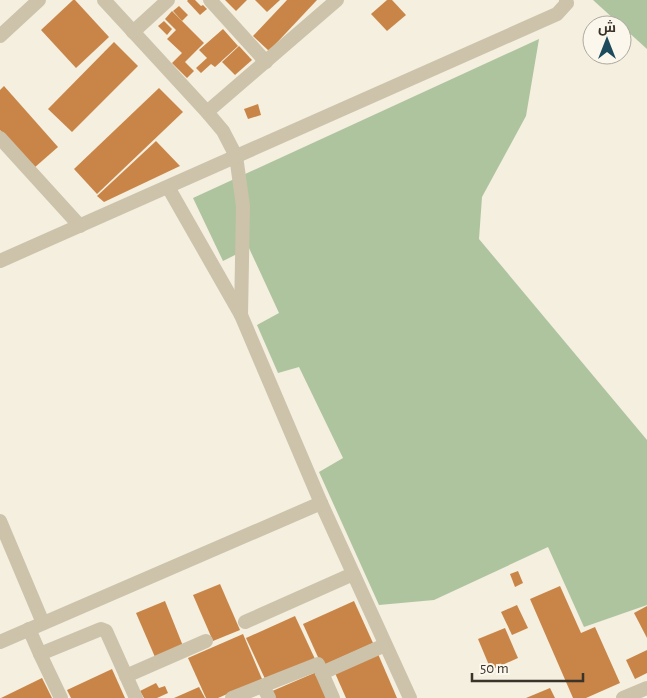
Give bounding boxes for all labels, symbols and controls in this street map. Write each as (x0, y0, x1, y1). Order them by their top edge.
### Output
north arrow (582, 15, 632, 65)
text: ش (598, 19, 616, 36)
scale bar (472, 650, 583, 682)
text: 50 m (480, 661, 509, 676)

